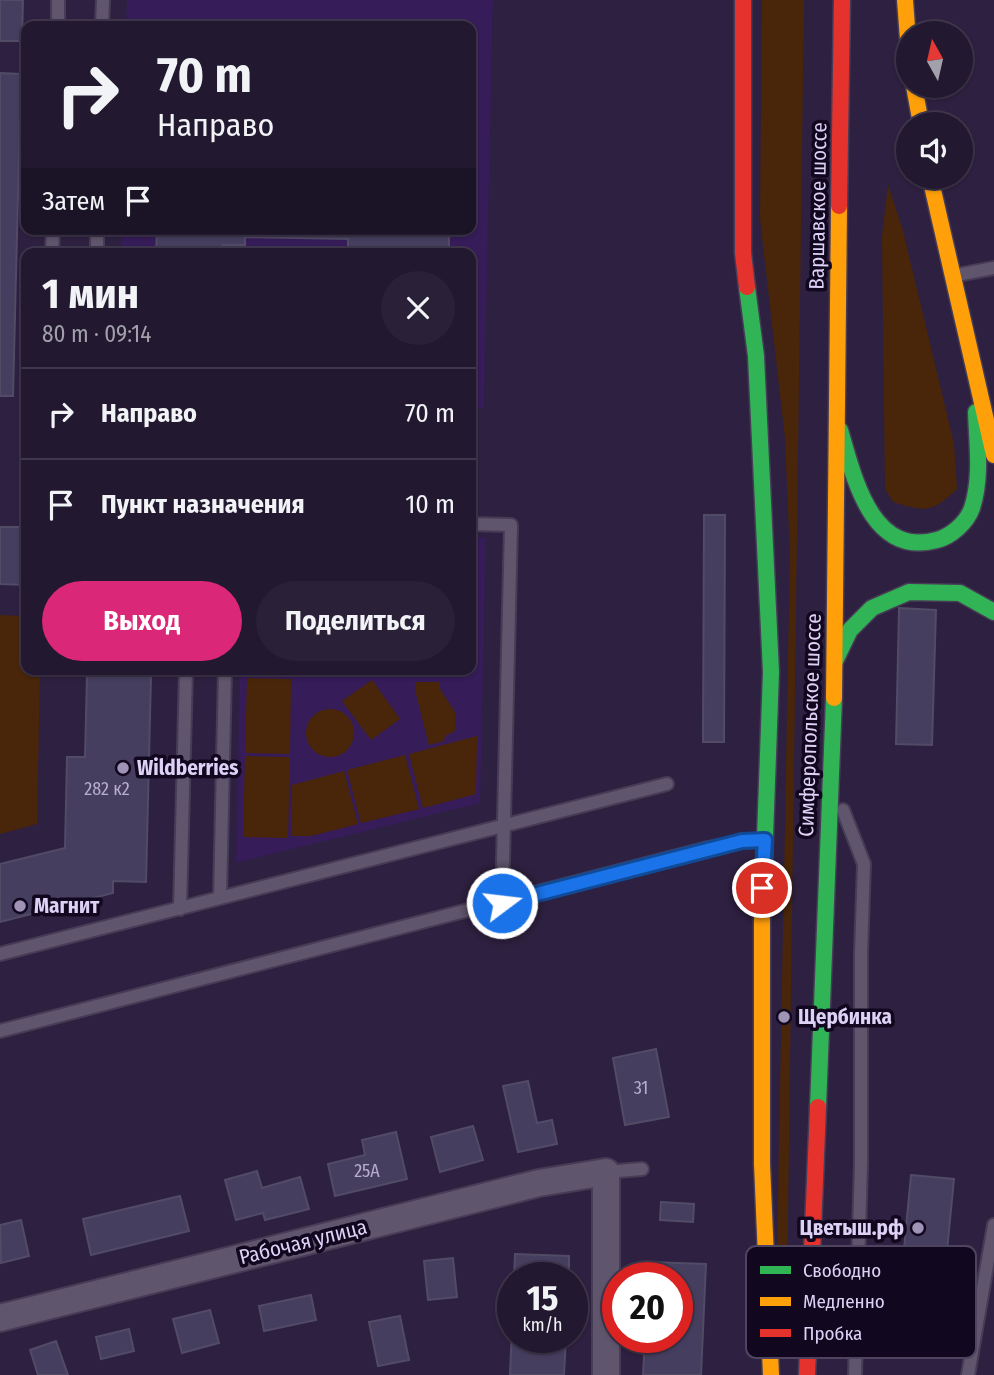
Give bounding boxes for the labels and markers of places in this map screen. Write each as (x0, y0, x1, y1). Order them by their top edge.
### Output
place label: Wildberries (137, 755, 238, 781)
marker: Wildberries (115, 760, 131, 776)
pin (732, 858, 792, 918)
place label: Магнит (34, 893, 100, 919)
marker: Магнит (12, 898, 28, 914)
place label: Щербинка (798, 1004, 892, 1030)
marker: Щербинка (776, 1009, 792, 1025)
place label: Цветыш.рф (800, 1215, 904, 1241)
marker: Цветыш.рф (910, 1220, 926, 1236)

